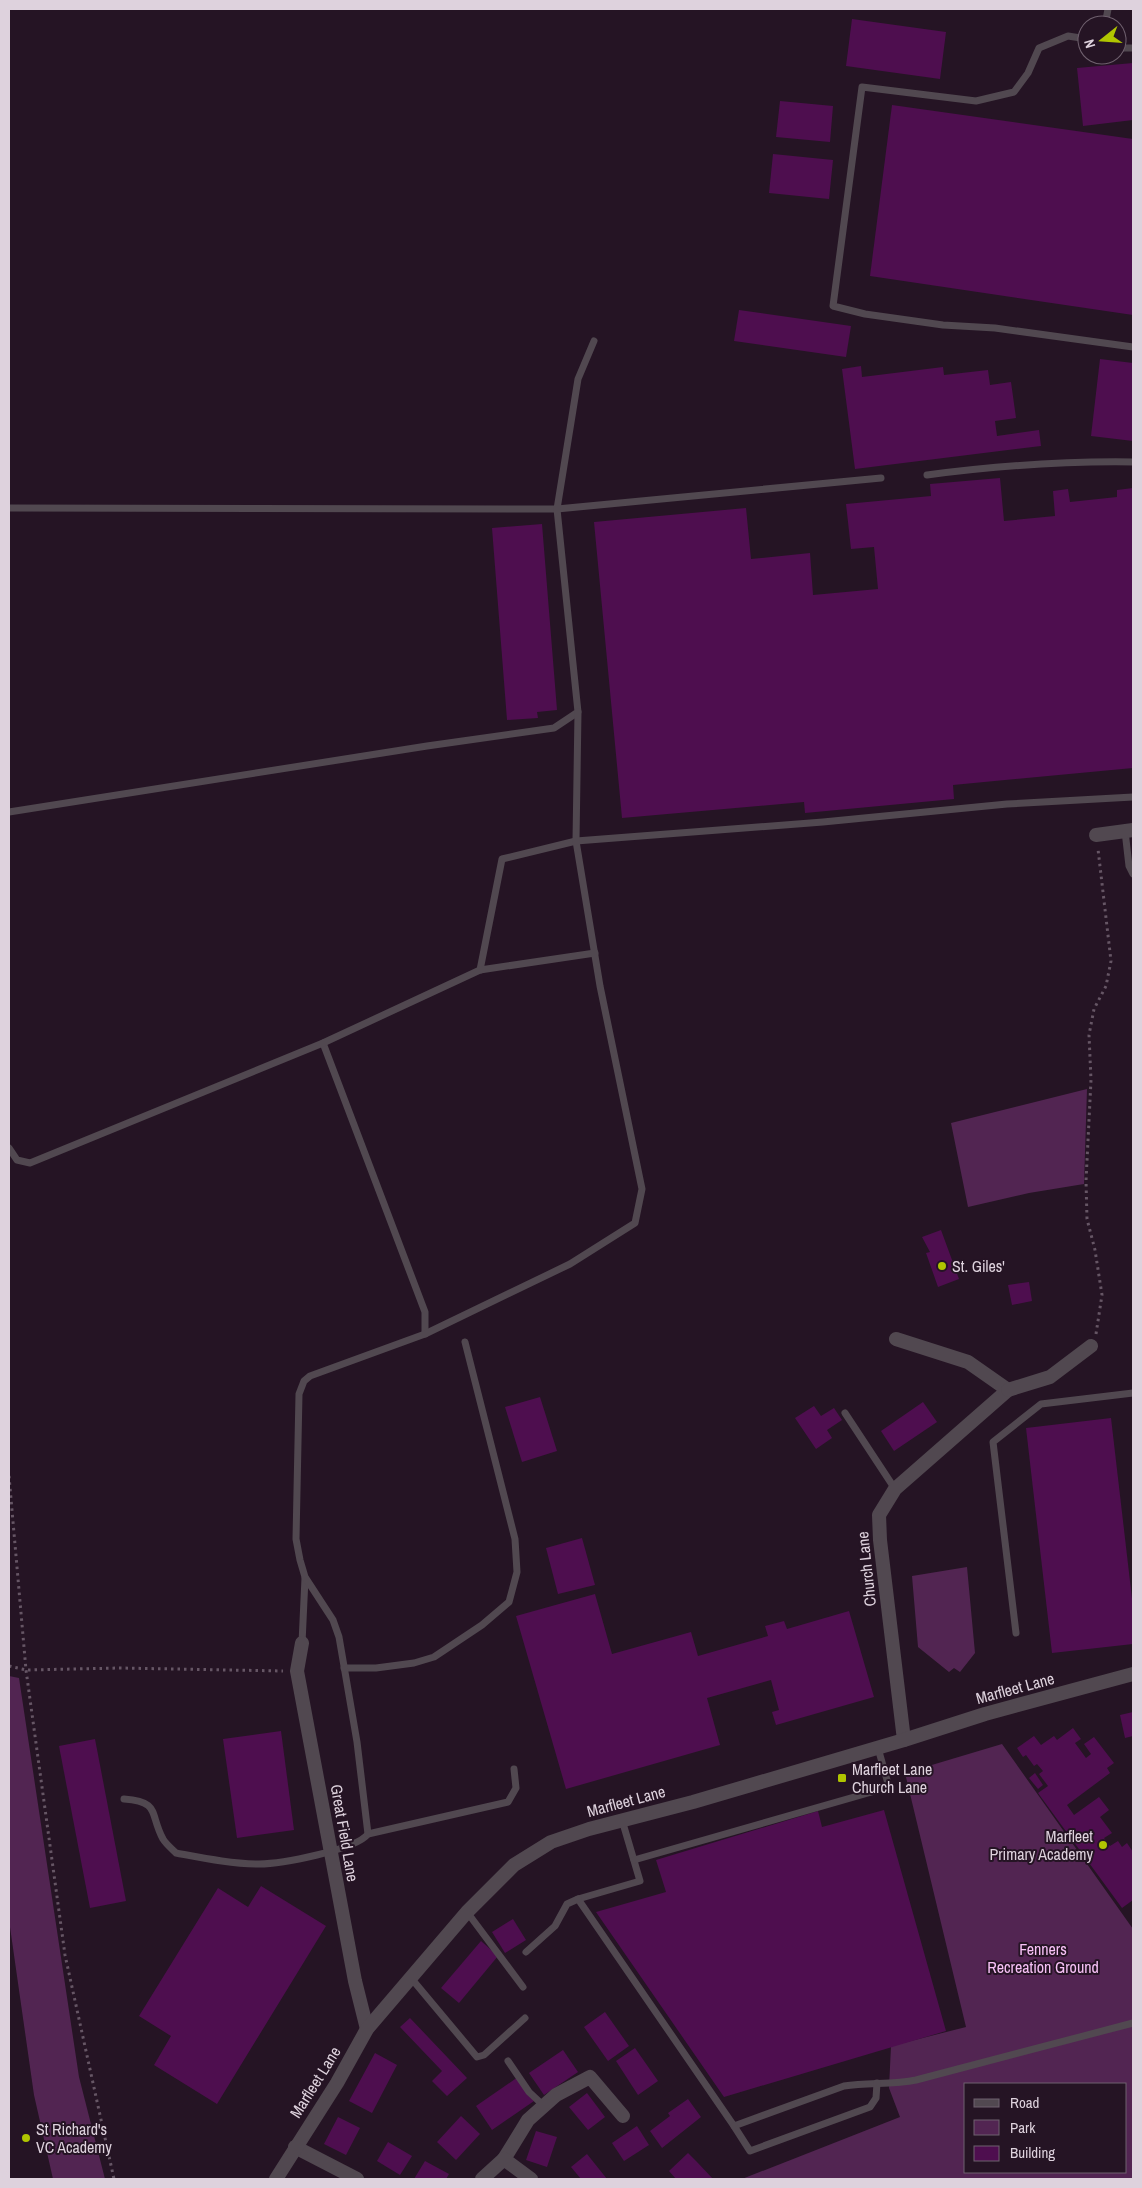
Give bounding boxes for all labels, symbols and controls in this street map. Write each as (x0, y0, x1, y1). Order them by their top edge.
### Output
north arrow (1077, 15, 1127, 65)
text: N (1080, 37, 1099, 50)
place label: St. Giles' (952, 1255, 1005, 1277)
marker: St. Giles' (936, 1260, 948, 1272)
street label: Church Lane (851, 1530, 881, 1608)
street label: Marfleet Lane (973, 1667, 1057, 1709)
place label: Marfleet Lane Church Lane (852, 1758, 932, 1798)
marker: Marfleet Lane Church Lane (836, 1772, 848, 1784)
street label: Marfleet Lane (584, 1780, 668, 1822)
street label: Great Field Lane (326, 1783, 364, 1883)
place label: Marfleet Primary Academy (989, 1825, 1093, 1865)
marker: Marfleet Primary Academy (1097, 1839, 1109, 1851)
park label: Fenners Recreation Ground (987, 1938, 1099, 1978)
street label: Marfleet Lane (284, 2042, 346, 2122)
legend (964, 2083, 1127, 2173)
text: Road (1010, 2092, 1039, 2113)
text: Park (1010, 2117, 1036, 2138)
place label: St Richard's VC Academy (36, 2118, 112, 2158)
marker: St Richard's VC Academy (20, 2132, 32, 2144)
text: Building (1010, 2142, 1055, 2163)

